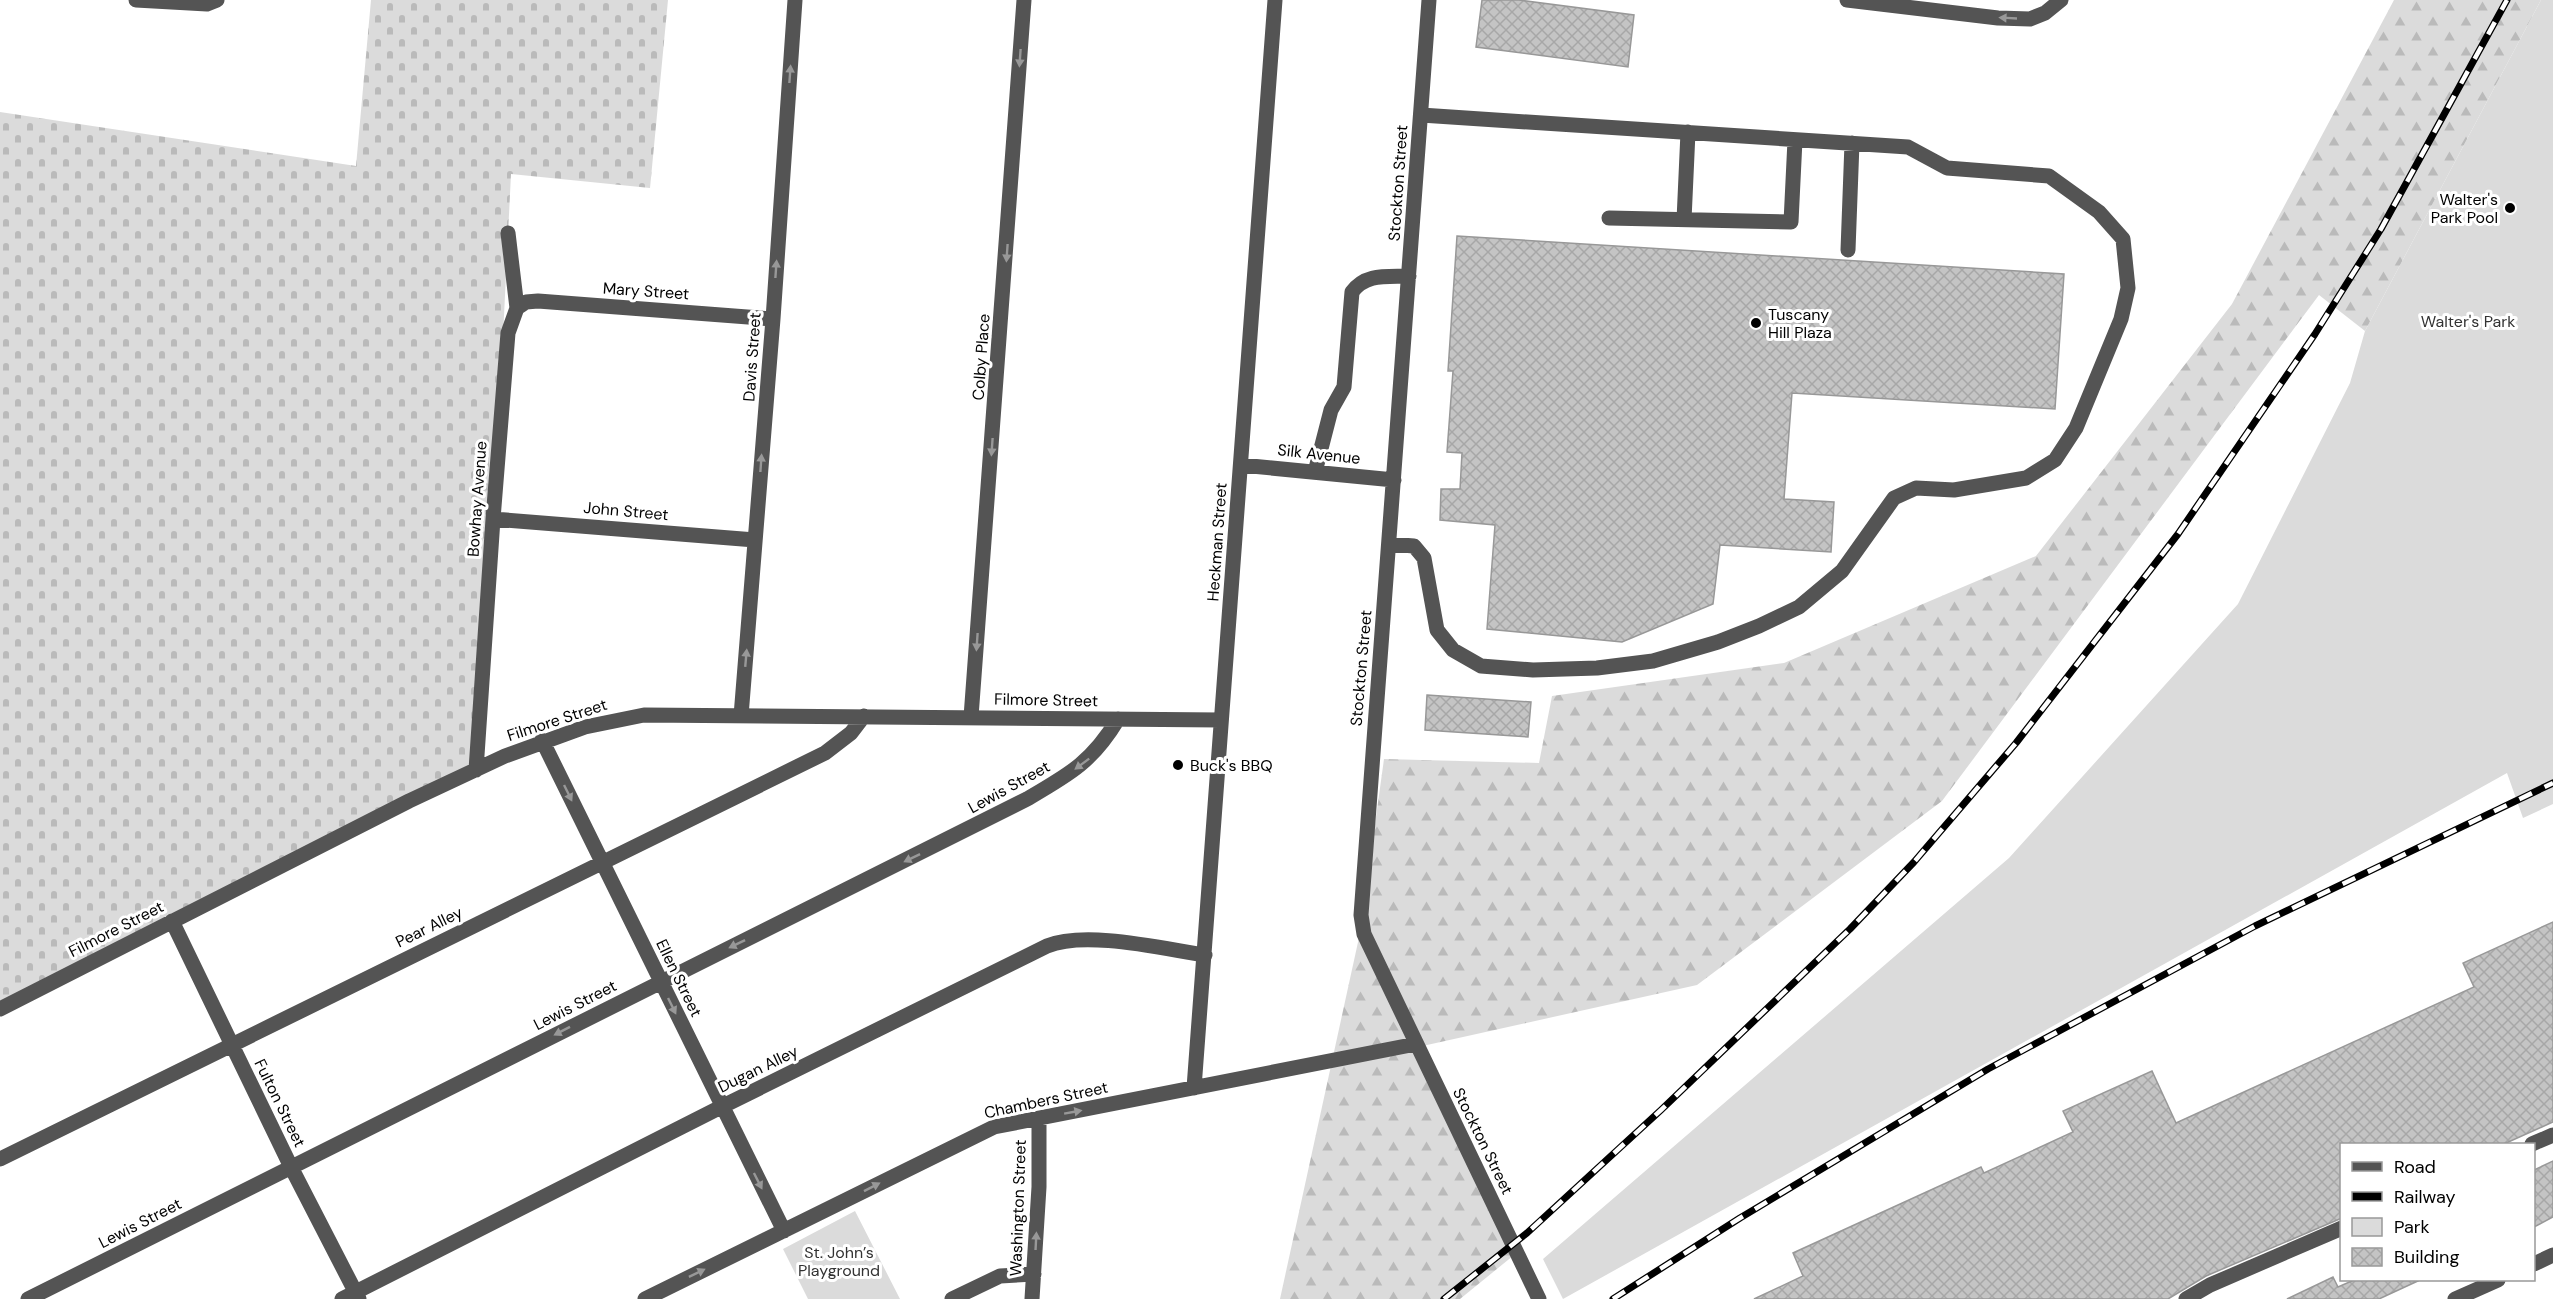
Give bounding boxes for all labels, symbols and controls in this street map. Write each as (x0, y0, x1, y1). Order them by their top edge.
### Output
one-way arrow (1999, 13, 2018, 22)
one-way arrow (1016, 49, 1025, 68)
one-way arrow (785, 65, 794, 84)
street label: Stockton Street (1383, 124, 1413, 242)
place label: Walter's Park Pool (2431, 189, 2498, 228)
marker: Walter's Park Pool (2503, 201, 2517, 215)
one-way arrow (1002, 243, 1011, 262)
one-way arrow (771, 259, 781, 278)
street label: Mary Street (602, 278, 690, 304)
place label: Tuscany Hill Plaza (1768, 304, 1832, 343)
park label: Walter's Park (2421, 311, 2515, 332)
street label: Davis Street (738, 312, 766, 402)
street label: Colby Place (967, 313, 995, 401)
marker: Tuscany Hill Plaza (1749, 316, 1763, 330)
one-way arrow (987, 438, 996, 457)
street label: Silk Avenue (1276, 439, 1362, 469)
street label: Bowhay Avenue (462, 440, 492, 558)
one-way arrow (757, 454, 766, 473)
street label: Heckman Street (1202, 482, 1232, 602)
street label: John Street (582, 497, 670, 525)
street label: Stockton Street (1345, 609, 1377, 727)
one-way arrow (972, 632, 982, 651)
one-way arrow (741, 648, 751, 667)
street label: Filmore Street (994, 689, 1098, 711)
street label: Filmore Street (504, 694, 610, 746)
place label: Buck's BBQ (1190, 755, 1273, 776)
street label: Lewis Street (964, 756, 1054, 818)
one-way arrow (1075, 758, 1091, 770)
marker: Buck's BBQ (1171, 758, 1185, 772)
one-way arrow (563, 784, 573, 801)
one-way arrow (903, 853, 920, 862)
street label: Filmore Street (65, 896, 167, 962)
street label: Pear Alley (392, 902, 466, 952)
street label: Ellen Street (651, 936, 707, 1020)
one-way arrow (728, 939, 746, 949)
street label: Lewis Street (530, 975, 620, 1035)
one-way arrow (668, 997, 677, 1014)
one-way arrow (554, 1027, 571, 1036)
street label: Dugan Alley (714, 1041, 802, 1097)
street label: Fulton Street (250, 1055, 310, 1151)
street label: Chambers Street (982, 1077, 1110, 1123)
street label: Stockton Street (1448, 1084, 1518, 1198)
one-way arrow (1063, 1107, 1082, 1116)
street label: Washington Street (1005, 1139, 1031, 1277)
legend (2340, 1143, 2535, 1281)
text: Road (2394, 1155, 2436, 1179)
one-way arrow (754, 1172, 763, 1189)
one-way arrow (863, 1182, 881, 1192)
text: Railway (2394, 1185, 2456, 1209)
street label: Lewis Street (95, 1193, 185, 1253)
text: Park (2394, 1215, 2430, 1239)
one-way arrow (1031, 1231, 1041, 1250)
park label: St. John’s Playground (798, 1242, 880, 1281)
text: Building (2394, 1245, 2459, 1269)
one-way arrow (689, 1269, 706, 1278)

